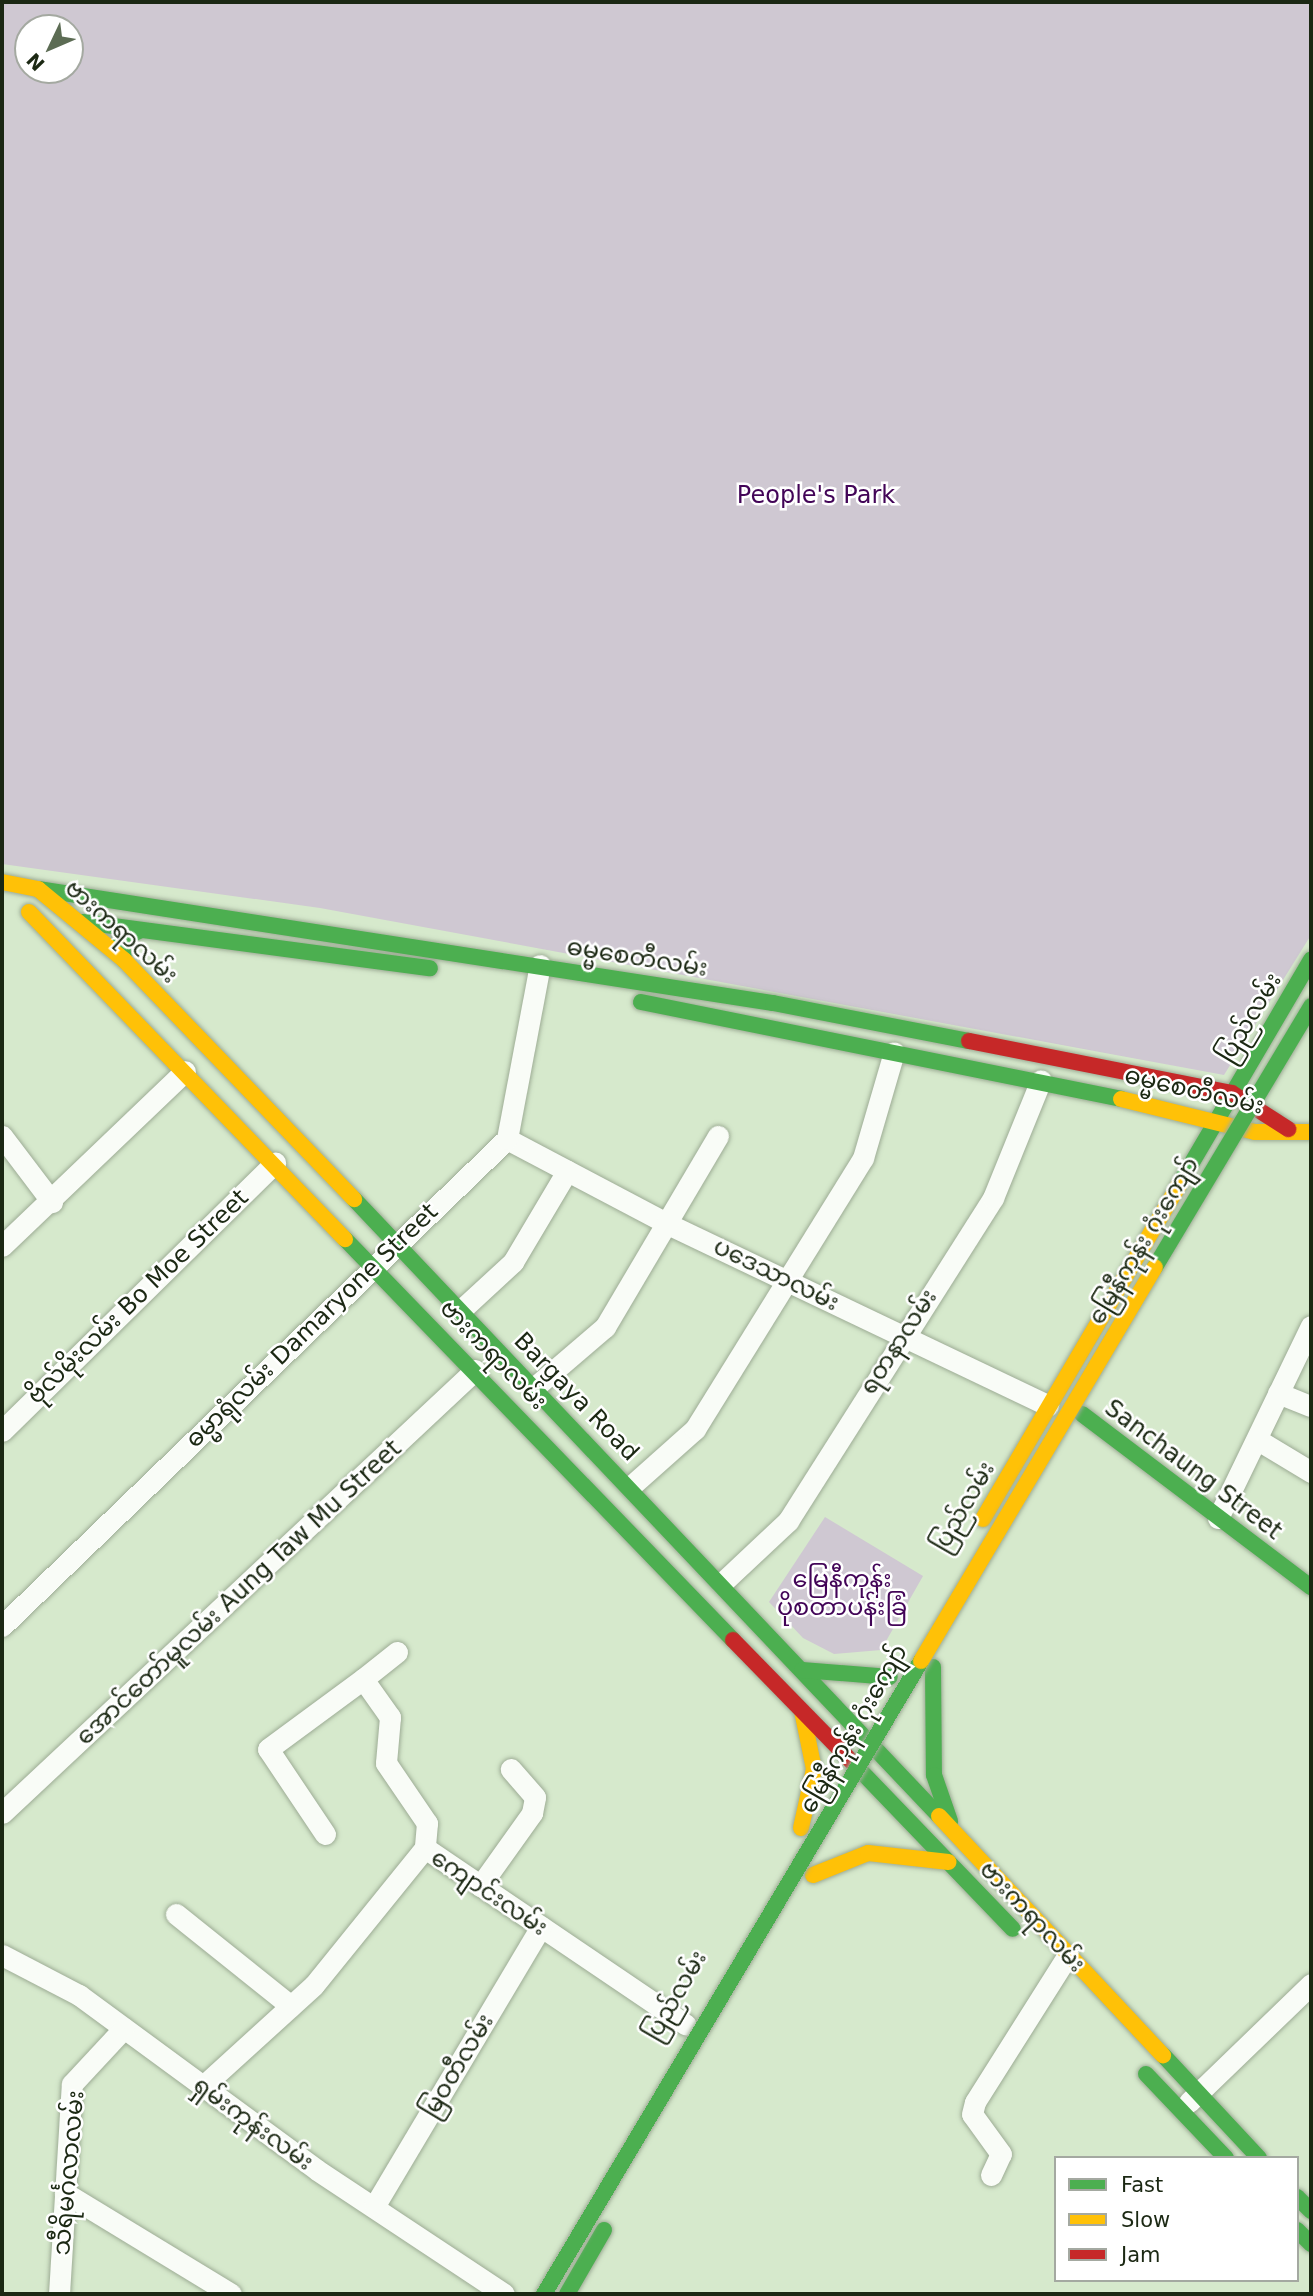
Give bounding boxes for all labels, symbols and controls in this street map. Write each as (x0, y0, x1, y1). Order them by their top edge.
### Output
north arrow (14, 14, 84, 84)
text: N (22, 49, 49, 76)
park label: People's Park (737, 482, 895, 510)
street label: ဗားကရာလမ်း (59, 874, 183, 990)
street label: ဓမ္မစေတီလမ်း (565, 933, 709, 983)
street label: ပြည်လမ်း (1212, 968, 1288, 1068)
street label: ဓမ္မစေတီလမ်း (1122, 1061, 1266, 1121)
street label: မြေနီကုန်း ဂုံးကျော် (1083, 1152, 1205, 1330)
street label: ဗိုလ်မိုးလမ်း Bo Moe Street (21, 1184, 255, 1410)
street label: ဓမ္မာရုံလမ်း Damaryone Street (180, 1198, 444, 1454)
street label: ပဒေသာလမ်း (709, 1232, 843, 1318)
street label: ရတနာလမ်း (854, 1284, 944, 1400)
street label: ဗားကရာလမ်း (434, 1294, 552, 1416)
street label: Bargaya Road (508, 1327, 644, 1467)
street label: Sanchaung Street (1099, 1394, 1287, 1546)
street label: အောင်တော်မူလမ်း Aung Taw Mu Street (70, 1434, 408, 1752)
street label: ပြည်လမ်း (927, 1457, 1001, 1557)
park label: မြေနီကုန်း ပိုစတာပန်းခြံ (777, 1566, 907, 1622)
street label: မြေနီကုန်း ဂုံးကျော် (794, 1640, 914, 1818)
street label: ကျောင်းလမ်း (425, 1843, 553, 1943)
street label: ဗားကရာလမ်း (973, 1855, 1091, 1979)
street label: ပြည်လမ်း (639, 1946, 713, 2046)
street label: မြဝတီလမ်း (416, 2009, 500, 2123)
street label: ရှမ်းကုန်းလမ်း (187, 2071, 319, 2177)
street label: သီရိမင်္ဂလာလမ်း (47, 2089, 91, 2257)
legend (1054, 2156, 1299, 2282)
text: Fast (1121, 2173, 1163, 2197)
text: Slow (1121, 2208, 1170, 2232)
text: Jam (1121, 2243, 1161, 2267)

